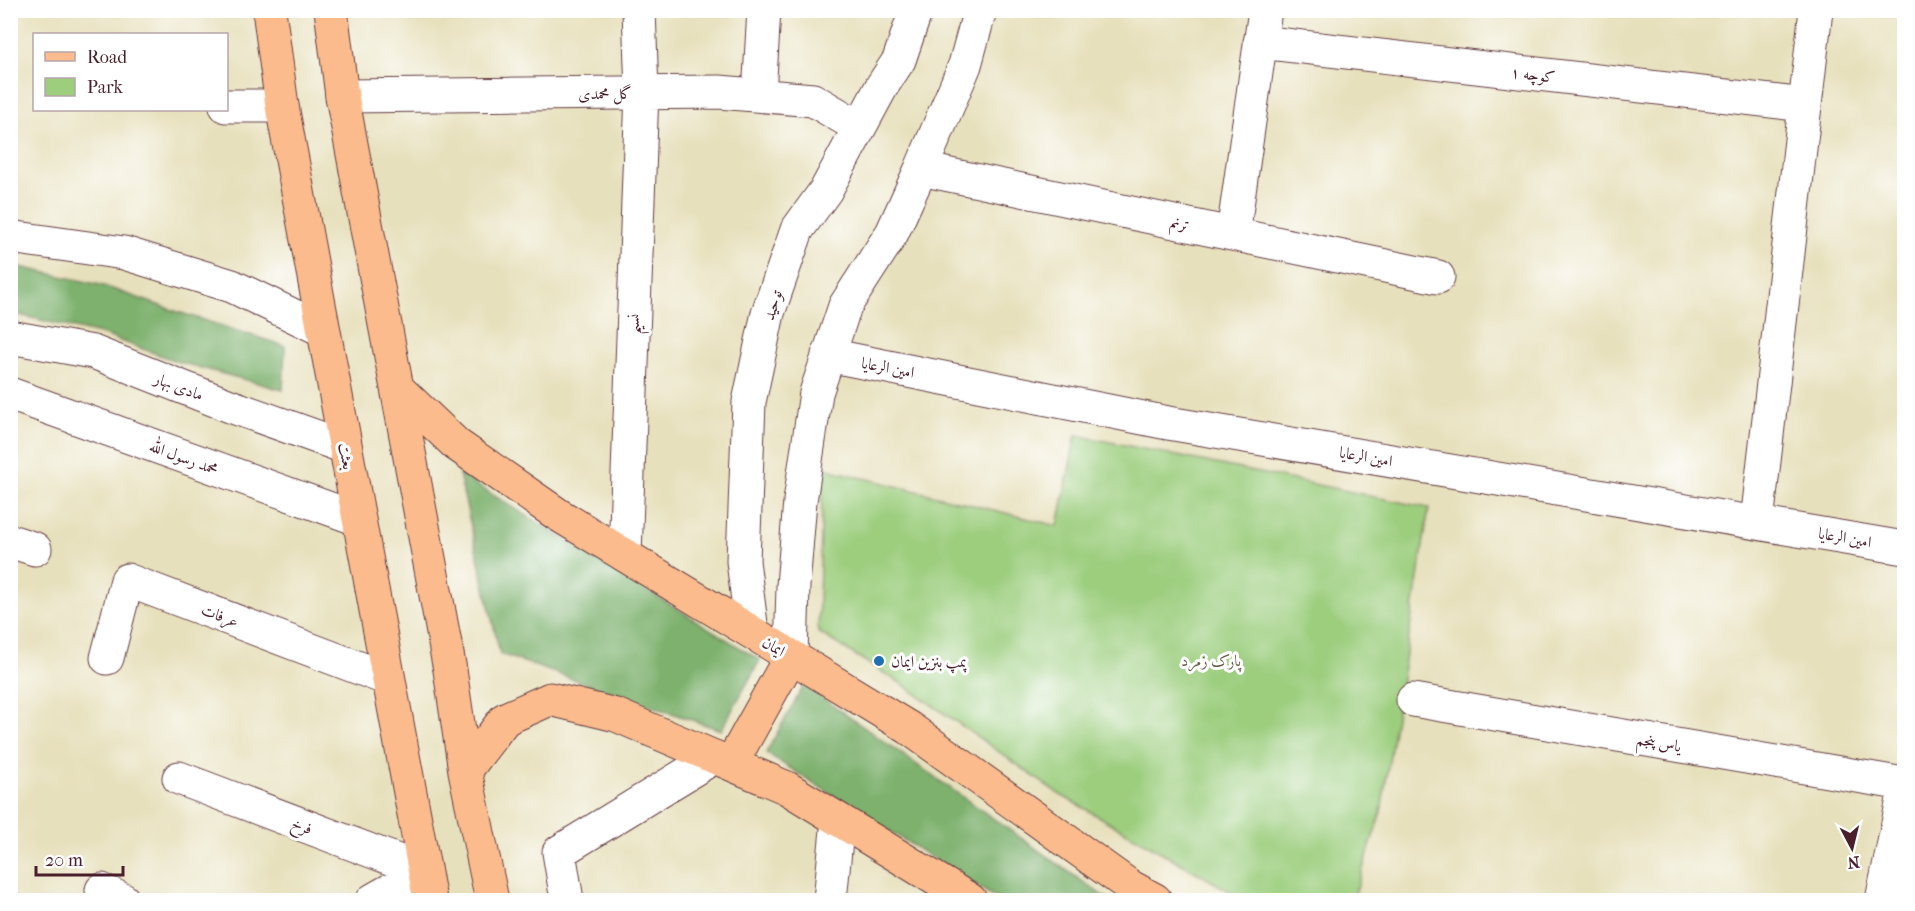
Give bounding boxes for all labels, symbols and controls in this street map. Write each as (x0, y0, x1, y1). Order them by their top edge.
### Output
legend (33, 33, 228, 111)
text: Road (87, 47, 127, 68)
street label: کوچه ۱ (1509, 62, 1556, 89)
text: Park (87, 77, 124, 98)
street label: گل محمدی (578, 84, 632, 105)
street label: ترنم (1167, 212, 1191, 240)
street label: توحید (759, 287, 787, 323)
street label: نسیم (624, 314, 650, 335)
street label: امین الرعایا (860, 353, 916, 383)
street label: مادی بهار (149, 368, 206, 405)
street label: محمد رسول الله (146, 433, 222, 480)
street label: بعثت (335, 441, 358, 471)
street label: امین الرعایا (1338, 442, 1394, 471)
street label: امین الرعایا (1817, 523, 1873, 552)
street label: عرفات (198, 600, 241, 633)
street label: ایمان (759, 632, 789, 661)
park label: پارک زمرد (1181, 651, 1242, 672)
place label: پمپ بنزین ایمان (891, 652, 968, 674)
marker: پمپ بنزین ایمان (872, 654, 886, 668)
street label: یاس پنجم (1634, 729, 1684, 762)
street label: فرخ (287, 813, 315, 843)
north arrow (1822, 818, 1882, 878)
scale bar (36, 839, 123, 877)
text: 20 m (45, 850, 83, 871)
text: N (1846, 852, 1861, 873)

